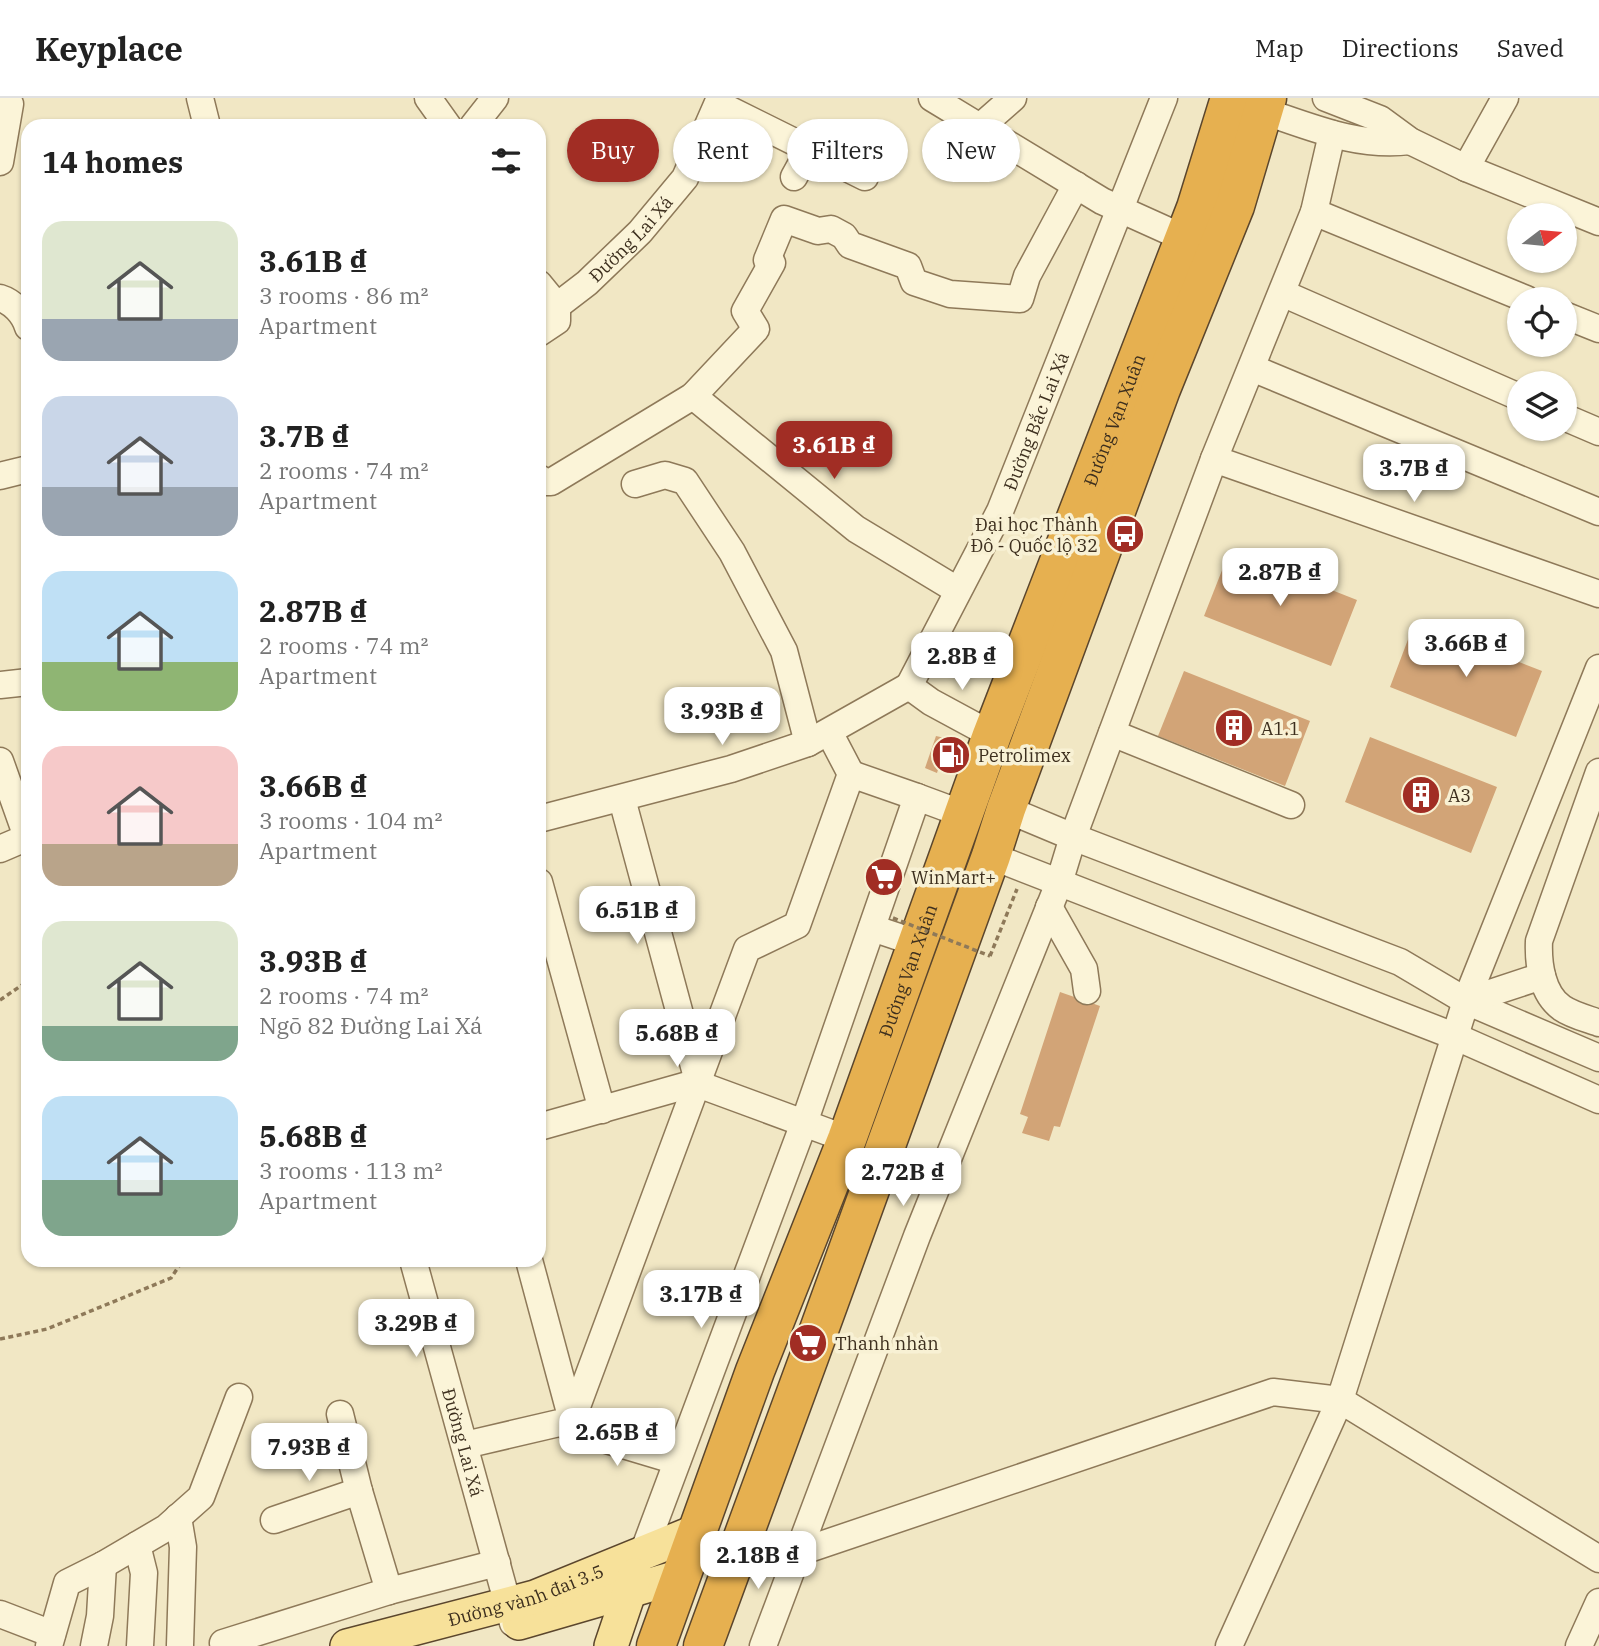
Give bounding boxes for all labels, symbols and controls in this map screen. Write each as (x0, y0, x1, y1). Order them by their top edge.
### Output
text: Keyplace (35, 27, 183, 70)
text: Map (1255, 32, 1304, 64)
text: Directions (1342, 32, 1459, 64)
text: Saved (1497, 32, 1564, 64)
chip: Buy (567, 119, 659, 182)
chip: Rent (673, 119, 773, 182)
chip: Filters (787, 119, 908, 182)
chip: New (922, 119, 1020, 182)
text: 14 homes (42, 142, 183, 181)
icon: filters (487, 142, 525, 180)
street label: Đường Lai Xá (584, 190, 677, 287)
north arrow (1507, 203, 1577, 273)
map controls (1507, 203, 1577, 441)
text: 3.61B ₫ (259, 241, 368, 280)
icon: home (98, 249, 182, 333)
text: 3 rooms · 86 m² (259, 280, 429, 310)
button: locate (1507, 287, 1577, 357)
text: Apartment (259, 310, 377, 340)
street label: Đường Bắc Lai Xá (998, 348, 1074, 494)
street label: Đường Vạn Xuân (1078, 350, 1150, 489)
button: layers (1507, 371, 1577, 441)
text: 3.7B ₫ (259, 416, 350, 455)
pin: 3.61B ₫ (769, 422, 899, 481)
icon: home (98, 424, 182, 508)
text: 3.61B ₫ (792, 429, 876, 459)
pin: 3.7B ₫ (1357, 444, 1471, 504)
text: 3.7B ₫ (1379, 452, 1449, 482)
text: 2 rooms · 74 m² (259, 455, 429, 485)
text: Apartment (259, 485, 377, 515)
place label: Đại học Thành Đô - Quốc lộ 32 (971, 513, 1098, 557)
bus stop icon: Đại học Thành Đô - Quốc lộ 32 (1104, 513, 1146, 555)
pin: 2.87B ₫ (1215, 548, 1345, 608)
text: 2.87B ₫ (1238, 556, 1322, 586)
text: 2.87B ₫ (259, 591, 368, 630)
icon: home (98, 599, 182, 683)
pin: 3.66B ₫ (1401, 620, 1531, 679)
text: 3.66B ₫ (1424, 627, 1508, 657)
text: 2 rooms · 74 m² (259, 630, 429, 660)
pin: 2.8B ₫ (905, 632, 1019, 692)
text: 2.8B ₫ (927, 640, 997, 670)
text: Apartment (259, 660, 377, 690)
pin: 3.93B ₫ (657, 688, 787, 747)
text: 3.93B ₫ (680, 695, 764, 725)
building icon: A1.1 (1213, 707, 1255, 749)
place label: A1.1 (1261, 717, 1300, 740)
fuel station icon: Petrolimex (930, 734, 972, 776)
place label: Petrolimex (978, 744, 1071, 767)
text: 3.66B ₫ (259, 766, 368, 805)
icon: home (98, 774, 182, 858)
building icon: A3 (1400, 774, 1442, 816)
place label: A3 (1448, 784, 1471, 807)
text: 3 rooms · 104 m² (259, 805, 442, 835)
text: Apartment (259, 835, 377, 865)
supermarket icon: WinMart+ (863, 856, 905, 898)
place label: WinMart+ (911, 866, 996, 889)
pin: 6.51B ₫ (572, 886, 702, 946)
text: 6.51B ₫ (595, 894, 679, 924)
street label: Đường Vạn Xuân (873, 901, 942, 1040)
text: 3.93B ₫ (259, 941, 368, 980)
icon: home (98, 949, 182, 1033)
text: 2 rooms · 74 m² (259, 980, 429, 1010)
text: Ngõ 82 Đường Lai Xá (259, 1010, 483, 1040)
pin: 5.68B ₫ (612, 1010, 742, 1069)
text: 5.68B ₫ (635, 1017, 719, 1047)
text: 5.68B ₫ (259, 1116, 368, 1155)
icon: home (98, 1124, 182, 1208)
pin: 2.72B ₫ (838, 1148, 968, 1208)
text: 3 rooms · 113 m² (259, 1155, 442, 1185)
text: 2.72B ₫ (861, 1156, 945, 1186)
text: Apartment (259, 1185, 377, 1215)
pin: 3.17B ₫ (636, 1270, 766, 1330)
text: 3.17B ₫ (659, 1278, 743, 1308)
pin: 3.29B ₫ (351, 1300, 481, 1359)
text: 3.29B ₫ (374, 1307, 458, 1337)
supermarket icon: Thanh nhàn (787, 1322, 829, 1364)
place label: Thanh nhàn (835, 1332, 939, 1355)
street label: Đường Lai Xá (437, 1385, 489, 1499)
pin: 2.65B ₫ (552, 1408, 682, 1468)
text: 2.65B ₫ (575, 1416, 659, 1446)
pin: 7.93B ₫ (244, 1424, 374, 1483)
text: 7.93B ₫ (267, 1431, 351, 1461)
pin: 2.18B ₫ (693, 1532, 823, 1591)
text: 2.18B ₫ (716, 1539, 800, 1569)
street label: Đường vành đai 3.5 (445, 1559, 607, 1631)

